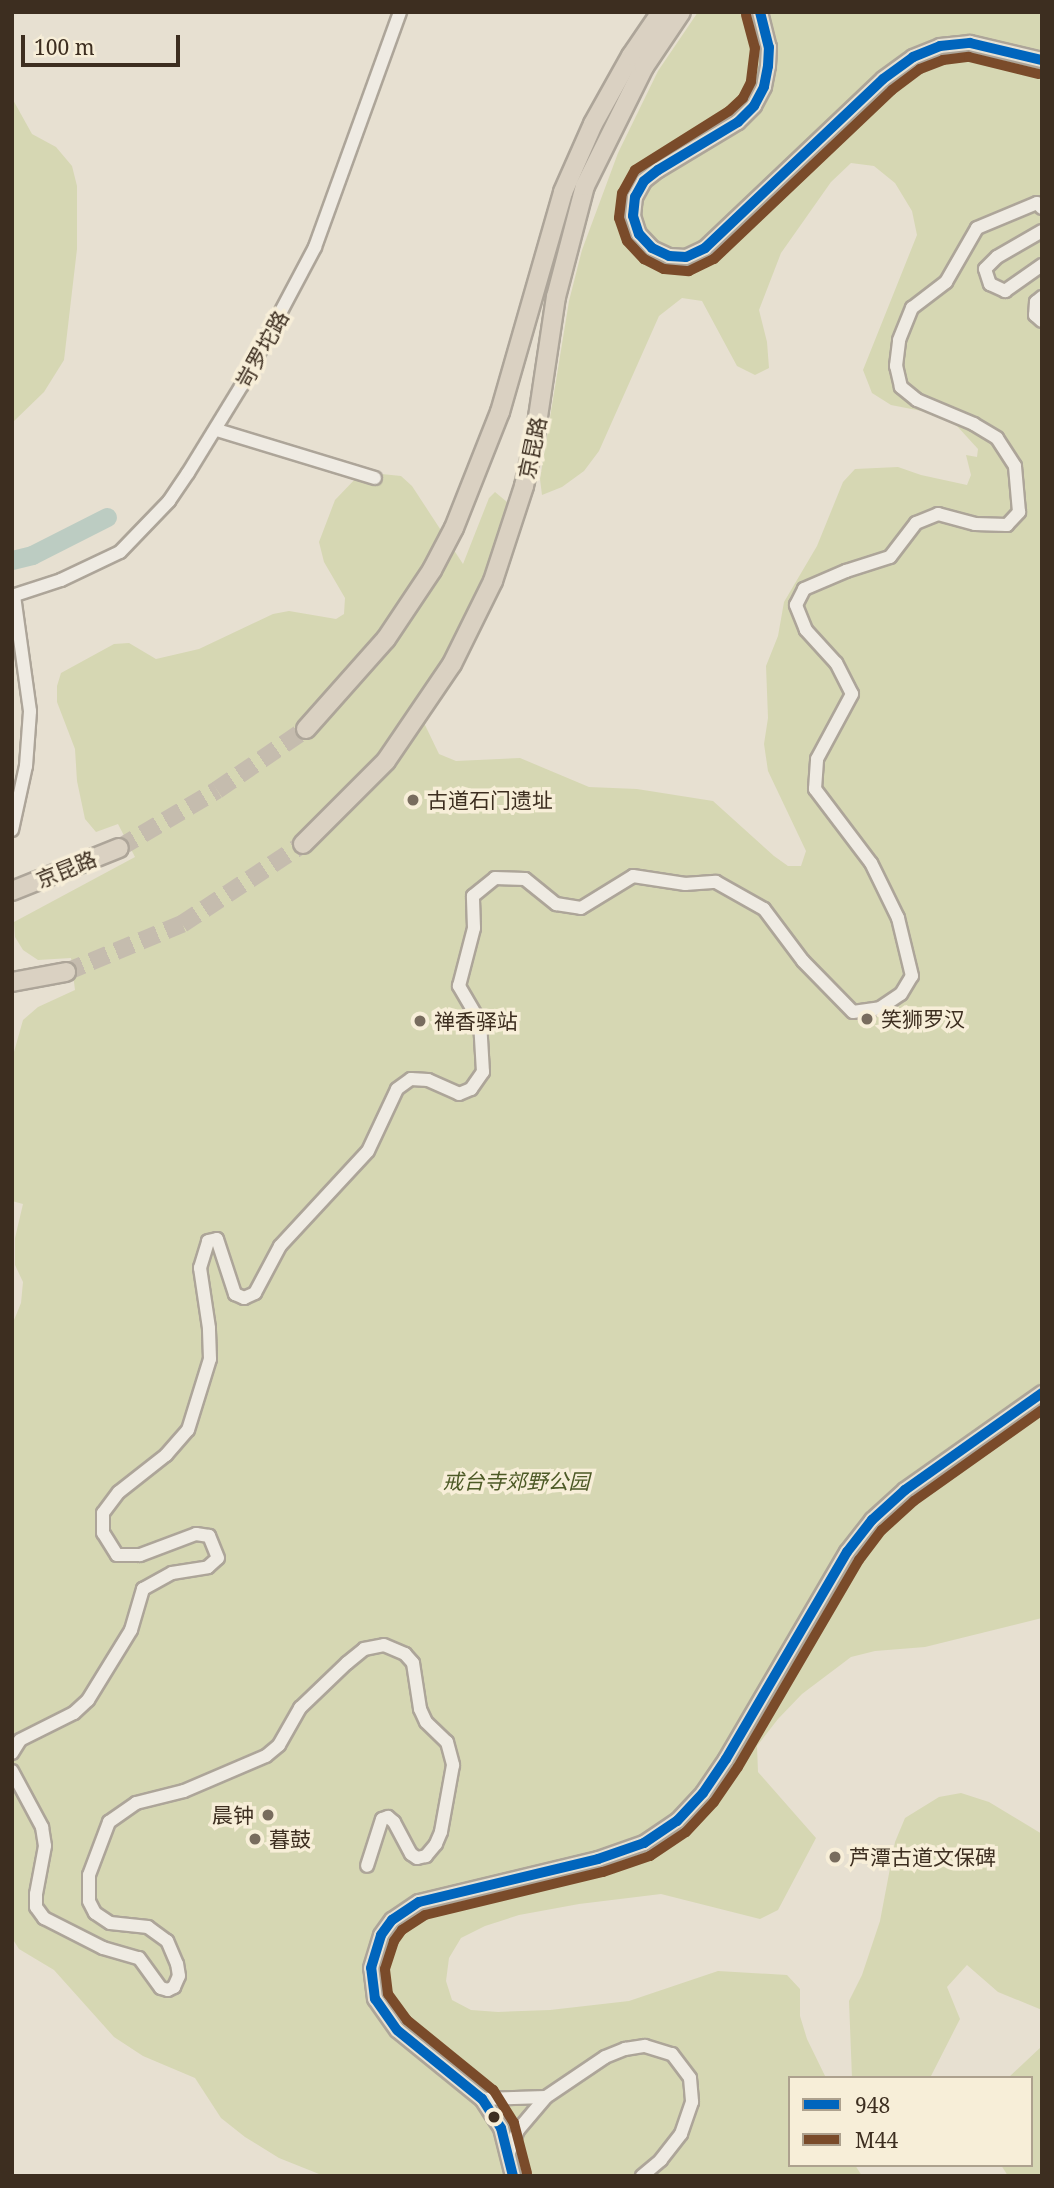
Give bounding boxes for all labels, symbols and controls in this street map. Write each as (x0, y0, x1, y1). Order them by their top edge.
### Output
scale bar (24, 21, 184, 65)
text: 100 m (34, 33, 95, 61)
street label: 岢罗坨路 (231, 306, 293, 392)
street label: 京昆路 (513, 415, 551, 481)
place label: 古道石门遗址 (427, 787, 553, 813)
marker: 古道石门遗址 (405, 792, 421, 808)
street label: 京昆路 (32, 846, 100, 892)
place label: 笑狮罗汉 (881, 1006, 965, 1032)
place label: 禅香驿站 (434, 1008, 518, 1034)
marker: 笑狮罗汉 (859, 1011, 875, 1027)
marker: 禅香驿站 (412, 1013, 428, 1029)
park label: 戒台寺郊野公园 (443, 1468, 589, 1494)
place label: 晨钟 (212, 1802, 254, 1828)
marker: 晨钟 (260, 1807, 276, 1823)
place label: 暮鼓 (269, 1826, 311, 1852)
marker: 暮鼓 (247, 1831, 263, 1847)
place label: 芦潭古道文保碑 (849, 1844, 996, 1870)
marker: 芦潭古道文保碑 (827, 1849, 843, 1865)
legend (788, 2076, 1033, 2167)
text: 948 (855, 2091, 890, 2119)
unlabelled marker (487, 2110, 501, 2124)
text: M44 (855, 2126, 898, 2154)

